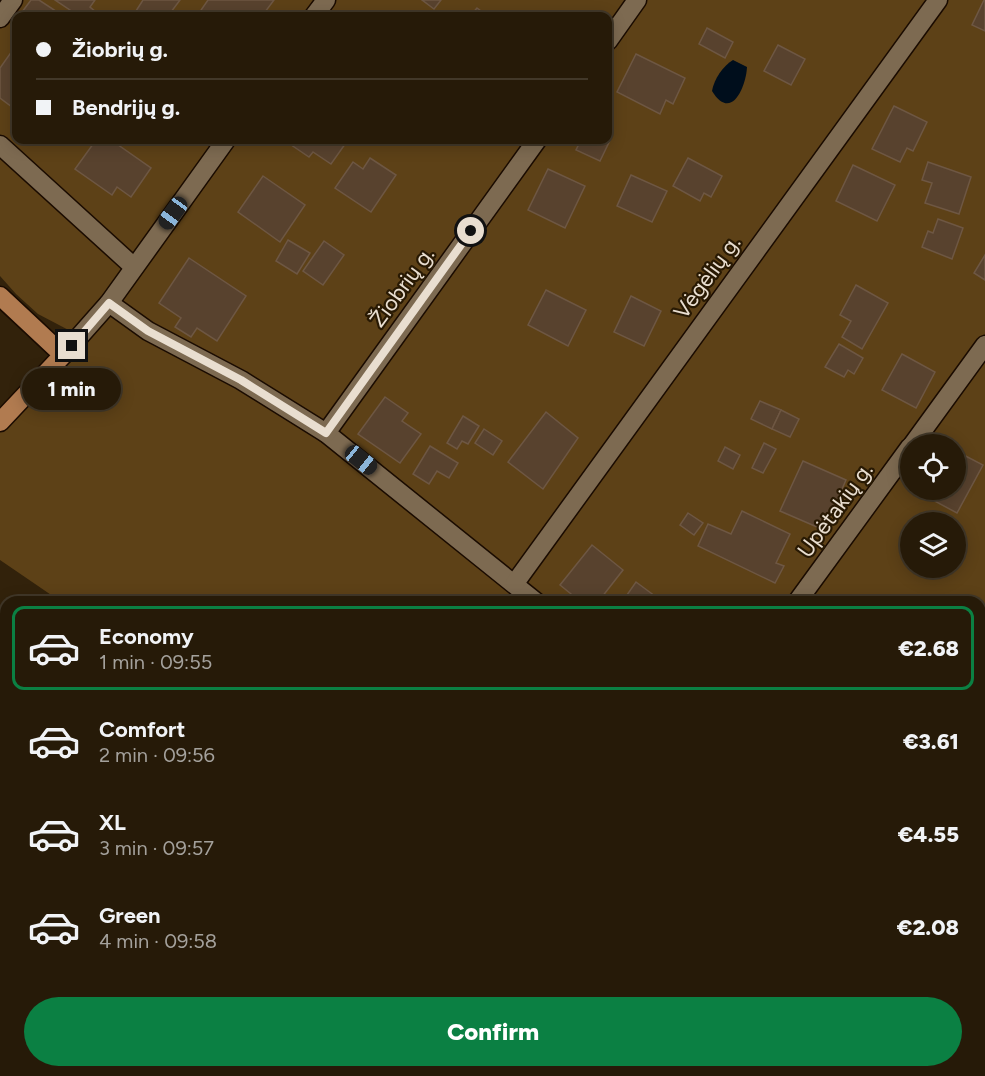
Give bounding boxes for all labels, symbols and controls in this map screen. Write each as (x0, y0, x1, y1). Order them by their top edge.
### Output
text: Žiobrių g. (72, 36, 168, 63)
text: Bendrijų g. (72, 94, 180, 121)
car (155, 193, 191, 233)
route start (457, 217, 484, 244)
street label: Vėgėlių g. (668, 230, 746, 324)
street label: Žiobrių g. (364, 242, 440, 332)
route end (58, 332, 85, 359)
callout: 1 min (22, 367, 122, 409)
text: 1 min (48, 377, 95, 401)
map controls (900, 434, 966, 578)
button: locate (900, 434, 966, 500)
car (341, 442, 381, 478)
street label: Upėtakių g. (791, 457, 879, 563)
button: layers (900, 512, 966, 578)
icon: car (27, 621, 81, 675)
text: Economy (99, 623, 194, 650)
text: €2.68 (898, 635, 959, 662)
text: 1 min · 09:55 (99, 650, 212, 674)
icon: car (27, 714, 81, 768)
text: Comfort (99, 716, 185, 743)
text: €3.61 (903, 728, 959, 755)
text: 2 min · 09:56 (99, 743, 215, 767)
icon: car (27, 807, 81, 861)
text: XL (99, 809, 126, 836)
text: €4.55 (898, 821, 959, 848)
text: 3 min · 09:57 (99, 836, 214, 860)
icon: car (27, 900, 81, 954)
text: Green (99, 902, 161, 929)
text: €2.08 (897, 914, 959, 941)
text: 4 min · 09:58 (99, 929, 217, 953)
button: Confirm (24, 997, 962, 1066)

